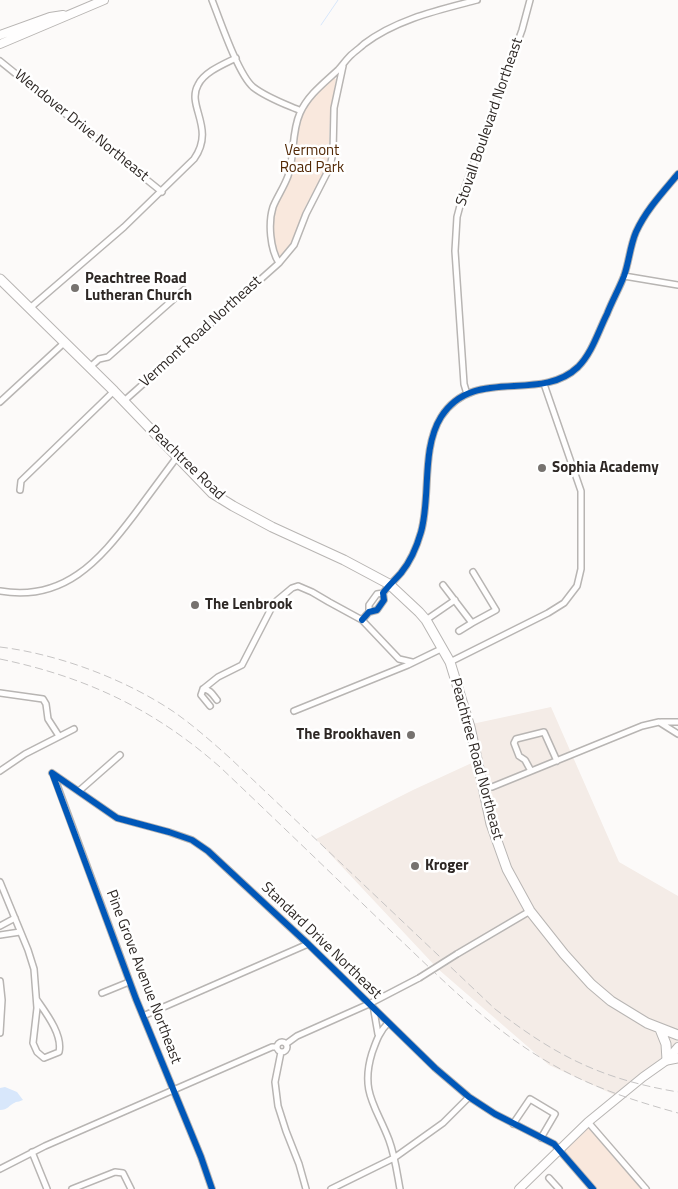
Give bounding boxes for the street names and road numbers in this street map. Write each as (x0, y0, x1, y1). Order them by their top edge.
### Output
street label: Stovall Boulevard Northeast (453, 36, 527, 208)
street label: Wendover Drive Northeast (10, 66, 152, 186)
street label: Vermont Road Northeast (136, 273, 266, 391)
street label: Peachtree Road (144, 422, 228, 504)
street label: Peachtree Road Northeast (446, 676, 506, 842)
street label: Standard Drive Northeast (257, 879, 385, 1003)
street label: Pine Grove Avenue Northeast (101, 887, 185, 1067)

